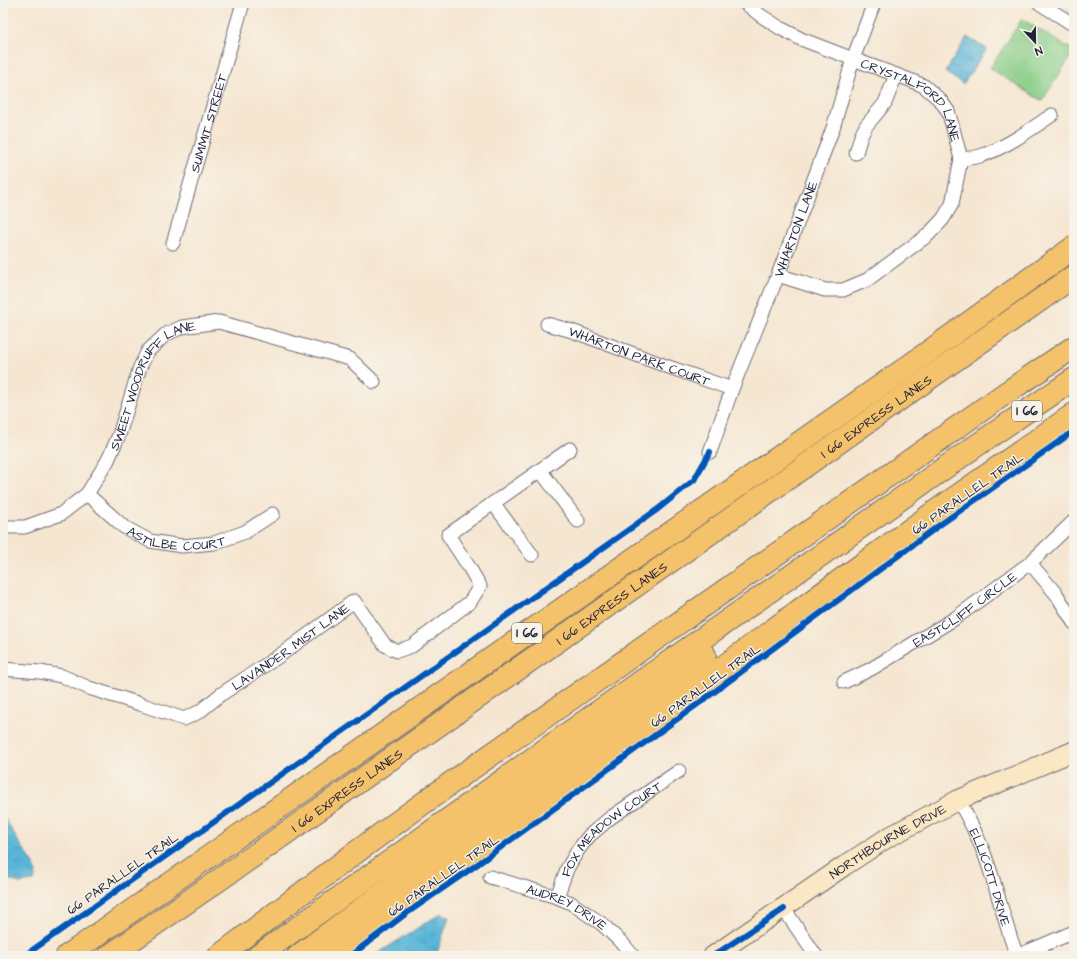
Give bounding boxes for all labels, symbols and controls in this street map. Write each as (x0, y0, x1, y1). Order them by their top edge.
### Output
north arrow (1015, 22, 1055, 62)
text: N (1032, 43, 1045, 59)
street label: CRYSTALFORD LANE (858, 55, 964, 144)
street label: SUMMIT STREET (186, 71, 232, 175)
street label: WHARTON LANE (770, 178, 822, 280)
street label: SWEET WOODRUFF LANE (105, 317, 197, 453)
street label: WHARTON PARK COURT (566, 323, 713, 391)
street label: I 66 EXPRESS LANES (817, 371, 936, 463)
road number: I 66 (1012, 401, 1042, 421)
street label: 66 PARALLEL TRAIL (908, 449, 1027, 539)
street label: ASTILBE COURT (124, 522, 229, 556)
street label: I 66 EXPRESS LANES (552, 558, 671, 650)
street label: EASTCLIFF CIRCLE (910, 568, 1021, 652)
street label: LAVANDER MIST LANE (228, 599, 354, 695)
road number: I 66 (512, 623, 542, 643)
street label: 66 PARALLEL TRAIL (647, 640, 764, 732)
street label: I 66 EXPRESS LANES (288, 745, 407, 837)
street label: FOX MEADOW COURT (557, 777, 666, 879)
street label: NORTHBOURNE DRIVE (826, 800, 950, 884)
street label: ELLICOTT DRIVE (964, 825, 1015, 929)
street label: 66 PARALLEL TRAIL (63, 829, 182, 919)
street label: 66 PARALLEL TRAIL (384, 831, 503, 921)
street label: AUDREY DRIVE (524, 880, 611, 935)

